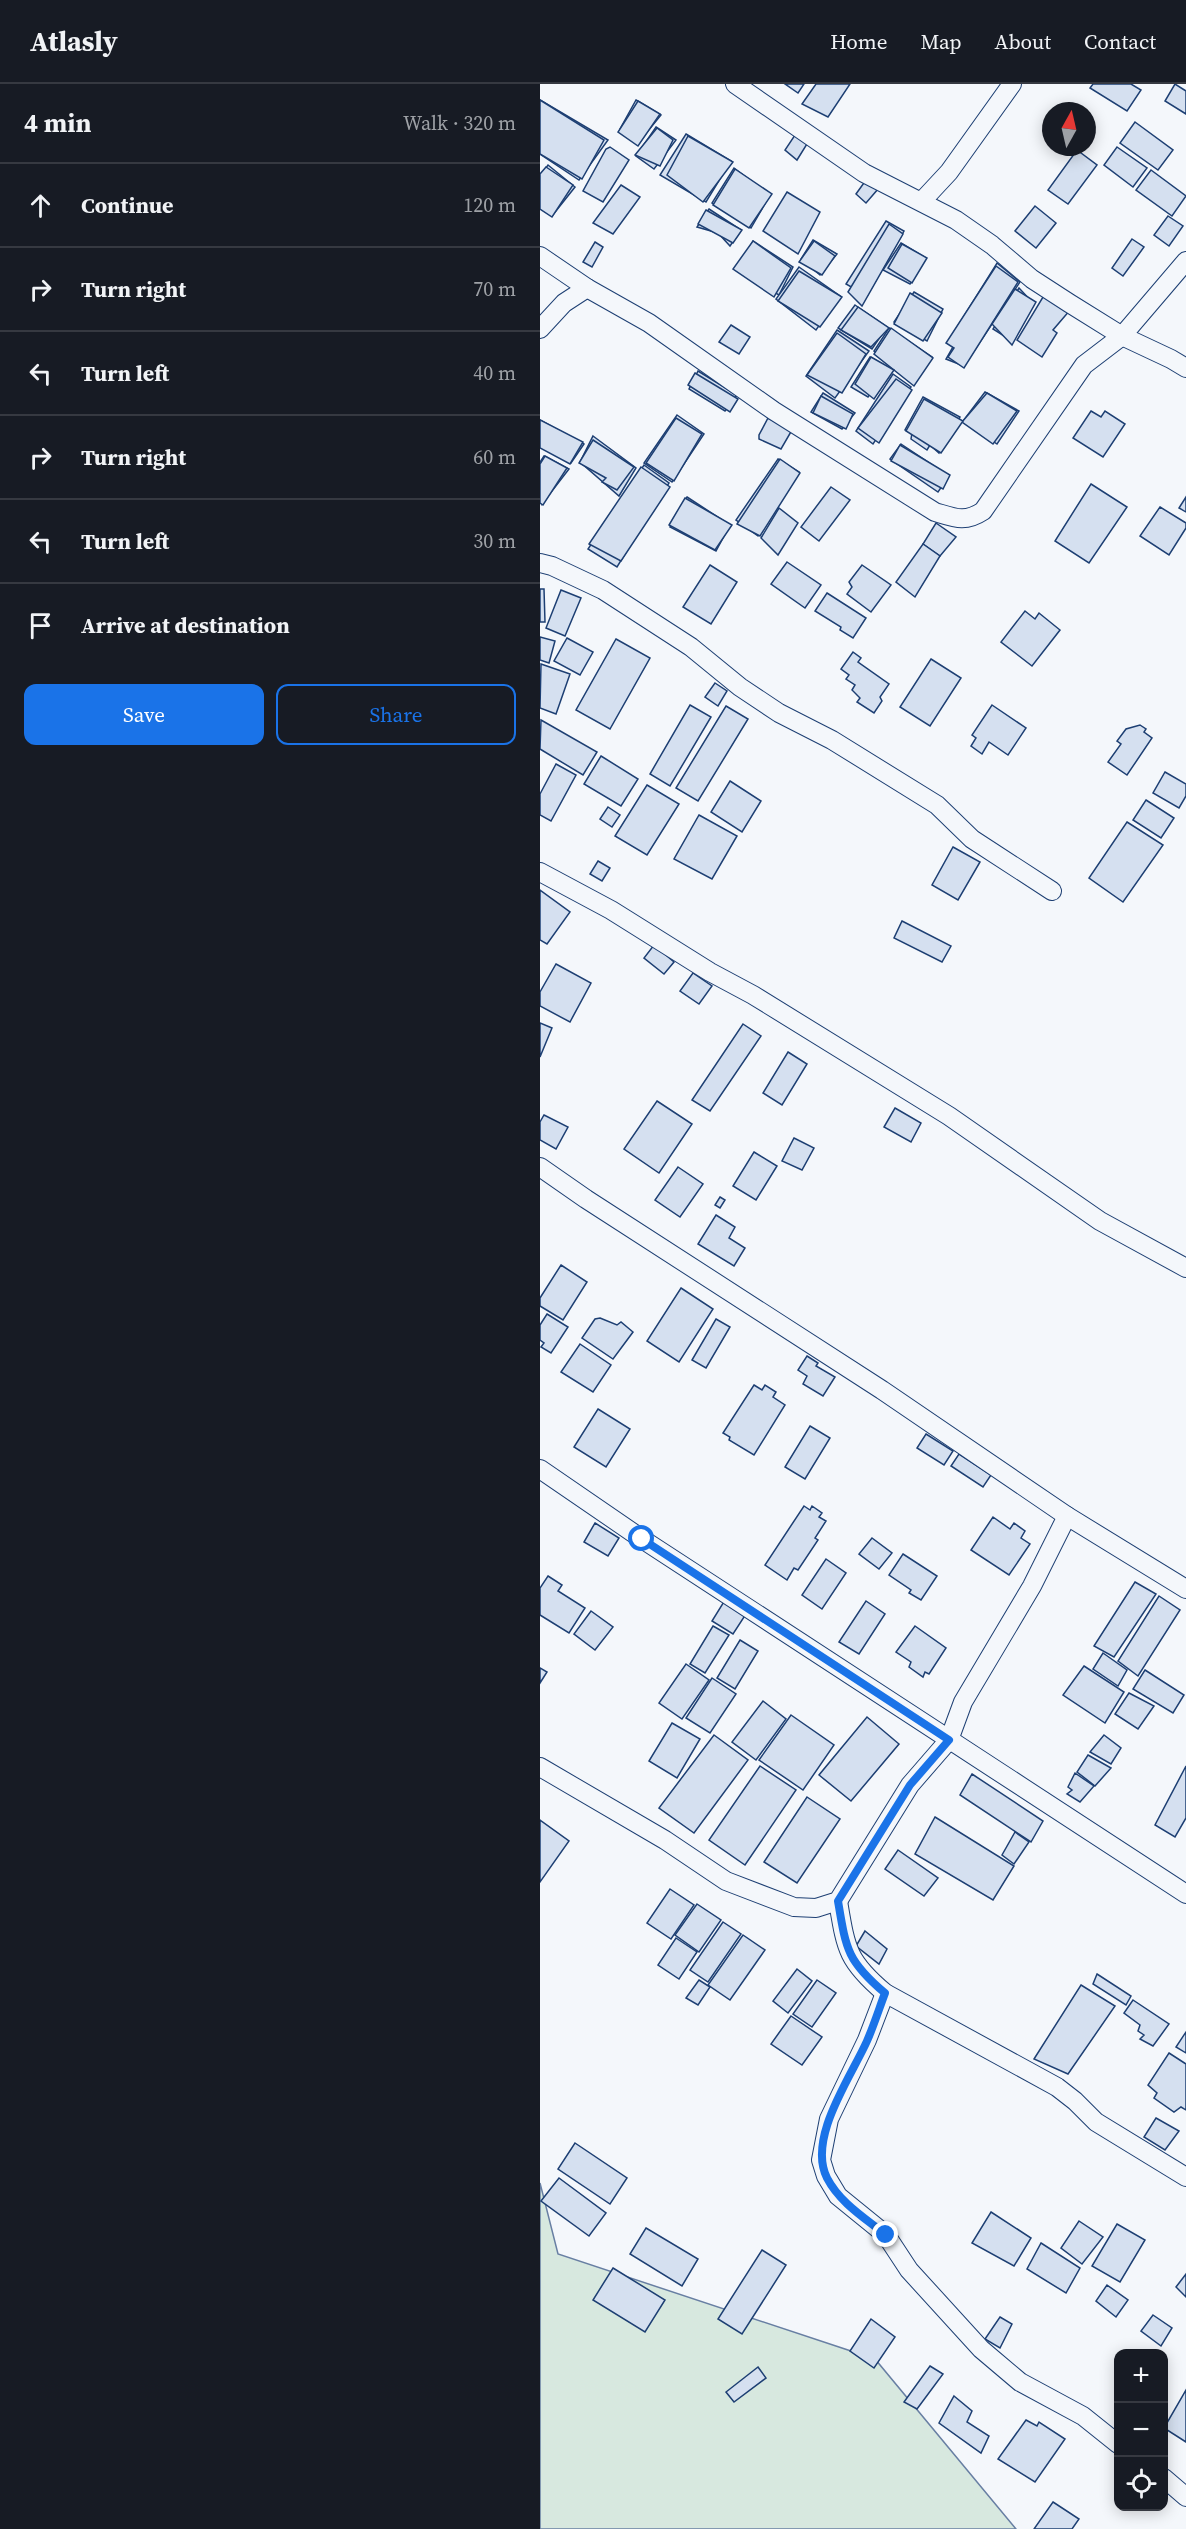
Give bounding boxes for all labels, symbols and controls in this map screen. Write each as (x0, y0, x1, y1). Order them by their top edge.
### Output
text: Atlasly (30, 22, 118, 60)
text: Home (830, 27, 888, 56)
text: Map (921, 27, 962, 56)
text: About (995, 27, 1051, 56)
text: Contact (1084, 27, 1156, 56)
north arrow (1042, 102, 1096, 156)
text: 4 min (24, 105, 91, 141)
text: Walk · 320 m (403, 109, 516, 137)
icon: ahead (24, 189, 57, 222)
text: Continue (81, 190, 174, 220)
text: 120 m (463, 191, 516, 219)
icon: right (24, 273, 57, 306)
text: Turn right (81, 274, 186, 304)
text: 70 m (473, 275, 516, 303)
icon: left (24, 357, 57, 390)
text: Turn left (81, 358, 169, 388)
text: 40 m (473, 359, 516, 387)
icon: right (24, 441, 57, 474)
text: Turn right (81, 442, 186, 472)
text: 60 m (473, 443, 516, 471)
icon: left (24, 525, 57, 558)
text: Turn left (81, 526, 169, 556)
text: 30 m (473, 527, 516, 555)
icon: arrive (24, 609, 57, 642)
text: Arrive at destination (81, 610, 290, 640)
button: Save (24, 684, 264, 745)
button: Share (276, 684, 516, 745)
route start (628, 1525, 654, 1551)
route end (872, 2221, 898, 2247)
map controls (1114, 2349, 1168, 2511)
button: + (1114, 2349, 1168, 2403)
button: − (1114, 2403, 1168, 2457)
button: locate (1114, 2457, 1168, 2511)

